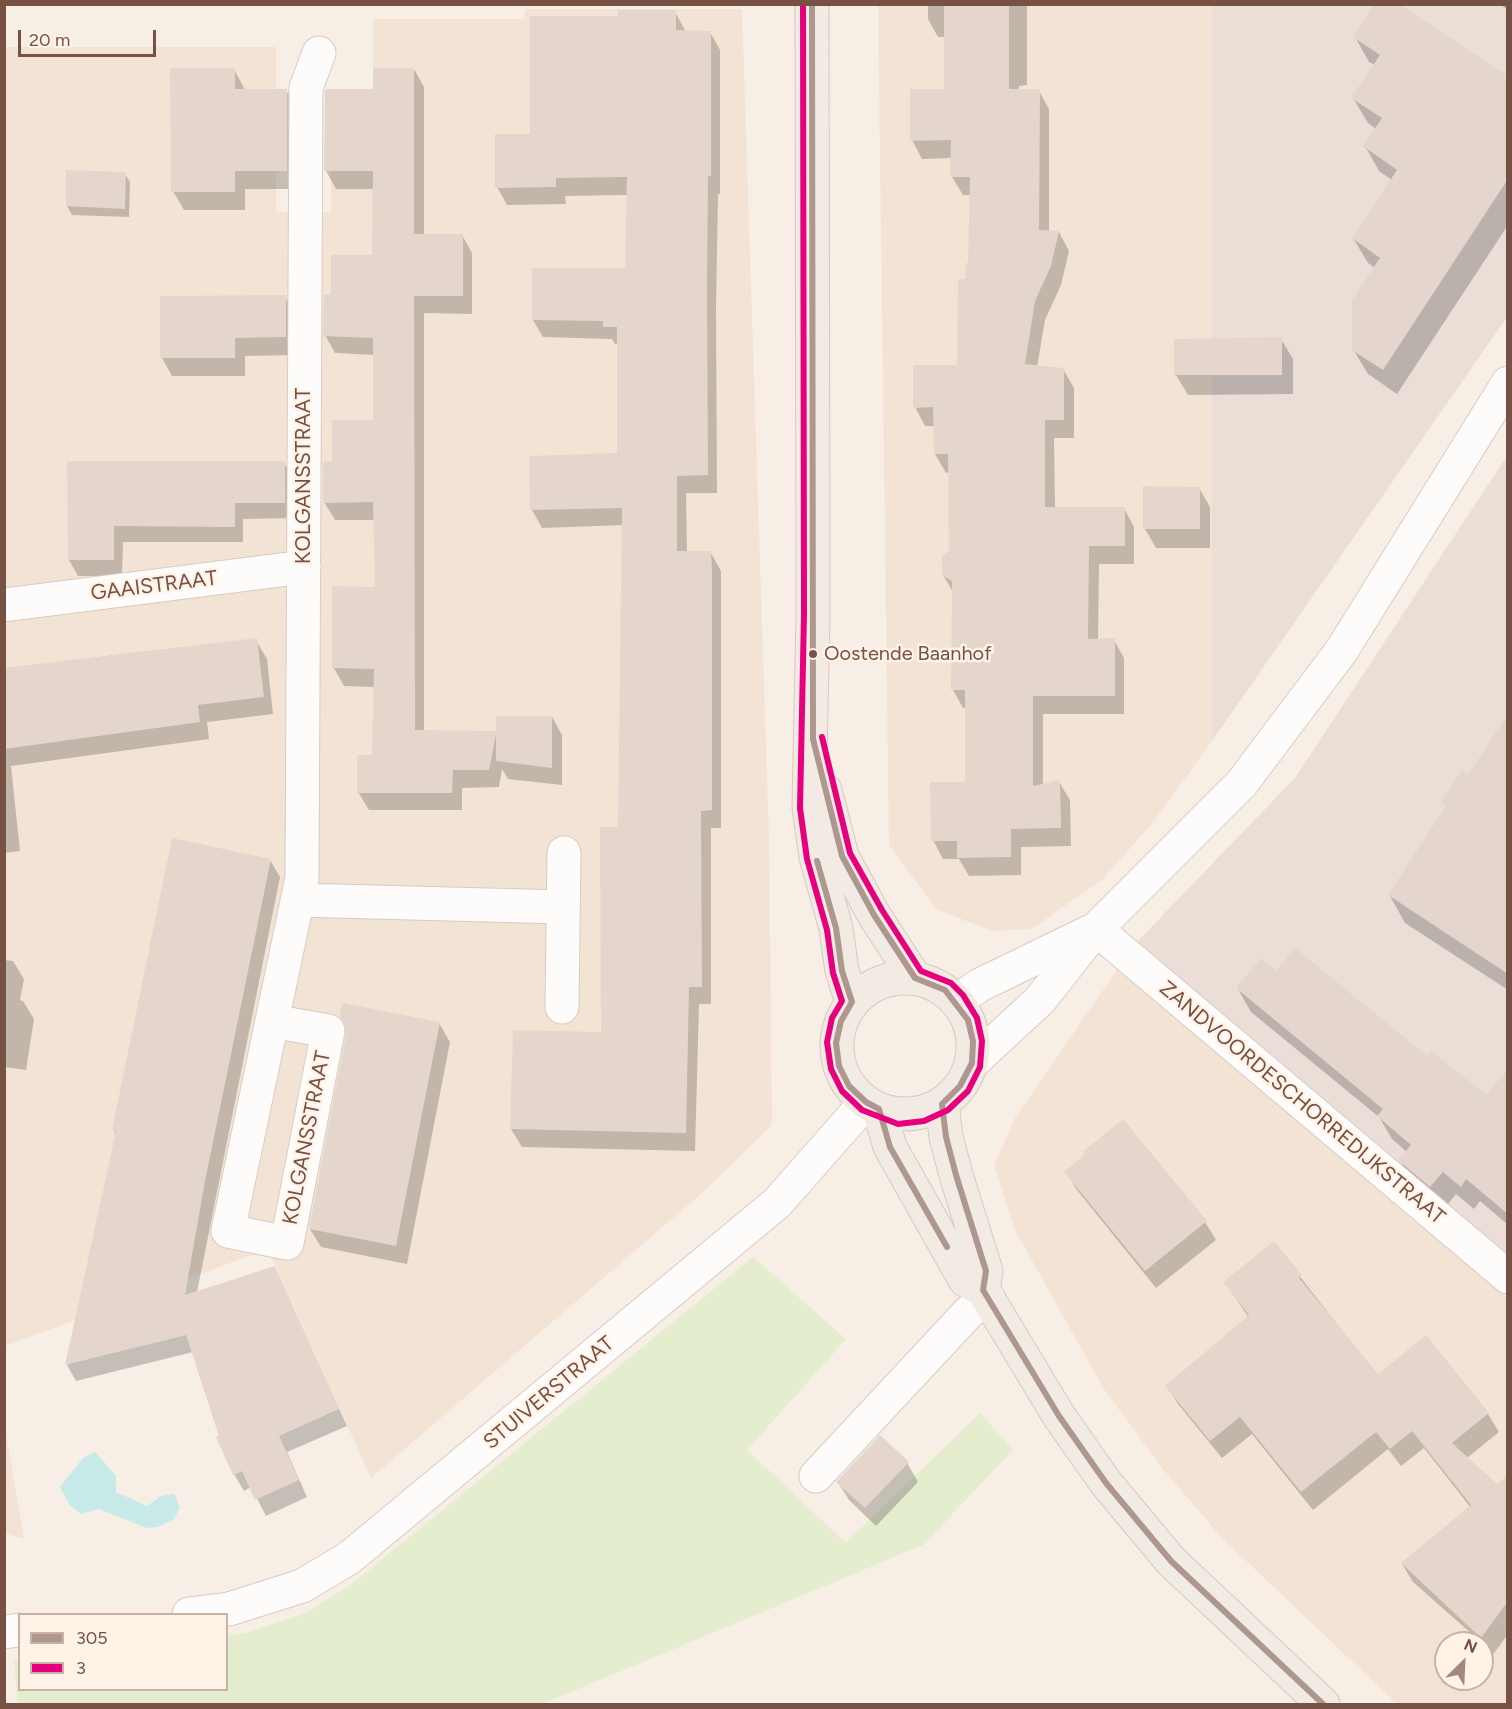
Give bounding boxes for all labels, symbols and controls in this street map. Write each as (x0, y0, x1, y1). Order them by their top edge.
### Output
scale bar (21, 18, 159, 56)
text: 20 m (29, 29, 70, 51)
street label: KOLGANSSTRAAT (291, 388, 317, 564)
street label: GAAISTRAAT (89, 566, 219, 606)
place label: Oostende Baanhof (824, 642, 992, 666)
marker: Oostende Baanhof (807, 648, 819, 660)
street label: ZANDVOORDESCHORREDIJKSTRAAT (1154, 976, 1450, 1230)
street label: KOLGANSSTRAAT (278, 1049, 336, 1227)
street label: STUIVERSTRAAT (479, 1331, 619, 1455)
legend (18, 1613, 228, 1691)
text: 305 (76, 1627, 108, 1649)
north arrow (1434, 1631, 1494, 1691)
text: N (1461, 1635, 1480, 1657)
text: 3 (76, 1657, 86, 1679)

